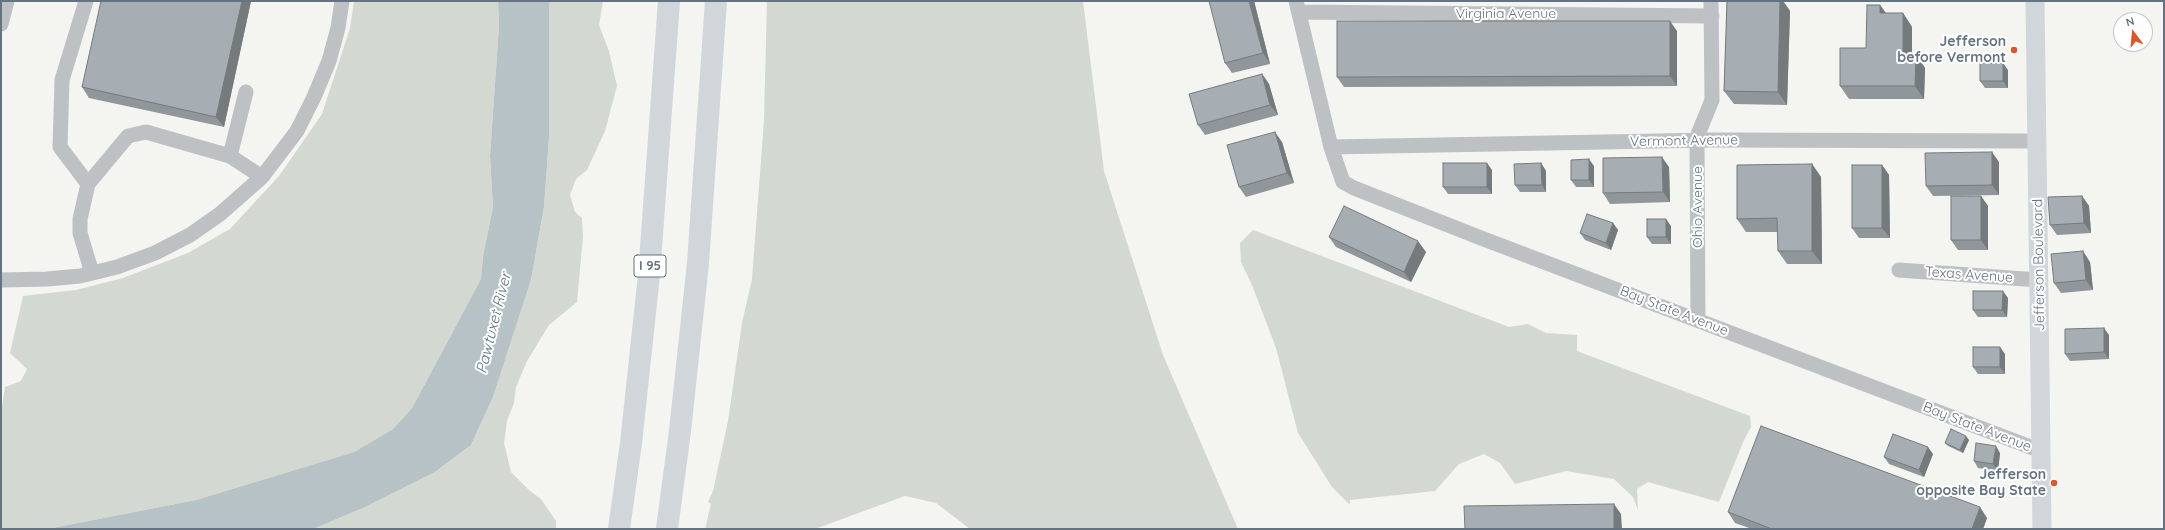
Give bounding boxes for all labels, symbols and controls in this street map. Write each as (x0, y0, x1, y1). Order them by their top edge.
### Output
street label: Virginia Avenue (1456, 6, 1556, 22)
north arrow (2113, 12, 2153, 52)
text: N (2124, 14, 2136, 29)
place label: Jefferson before Vermont (1897, 34, 2006, 66)
marker: Jefferson before Vermont (2009, 45, 2019, 55)
street label: Vermont Avenue (1630, 132, 1738, 150)
street label: Ohio Avenue (1690, 166, 1706, 248)
street label: Jefferson Boulevard (2029, 199, 2049, 331)
road number: I 95 (634, 255, 666, 277)
street label: Texas Avenue (1924, 264, 2014, 286)
water label: Pawtuxet River (473, 271, 515, 375)
street label: Bay State Avenue (1617, 283, 1731, 339)
street label: Bay State Avenue (1920, 399, 2034, 455)
place label: Jefferson opposite Bay State (1916, 467, 2046, 500)
marker: Jefferson opposite Bay State (2049, 478, 2059, 488)

